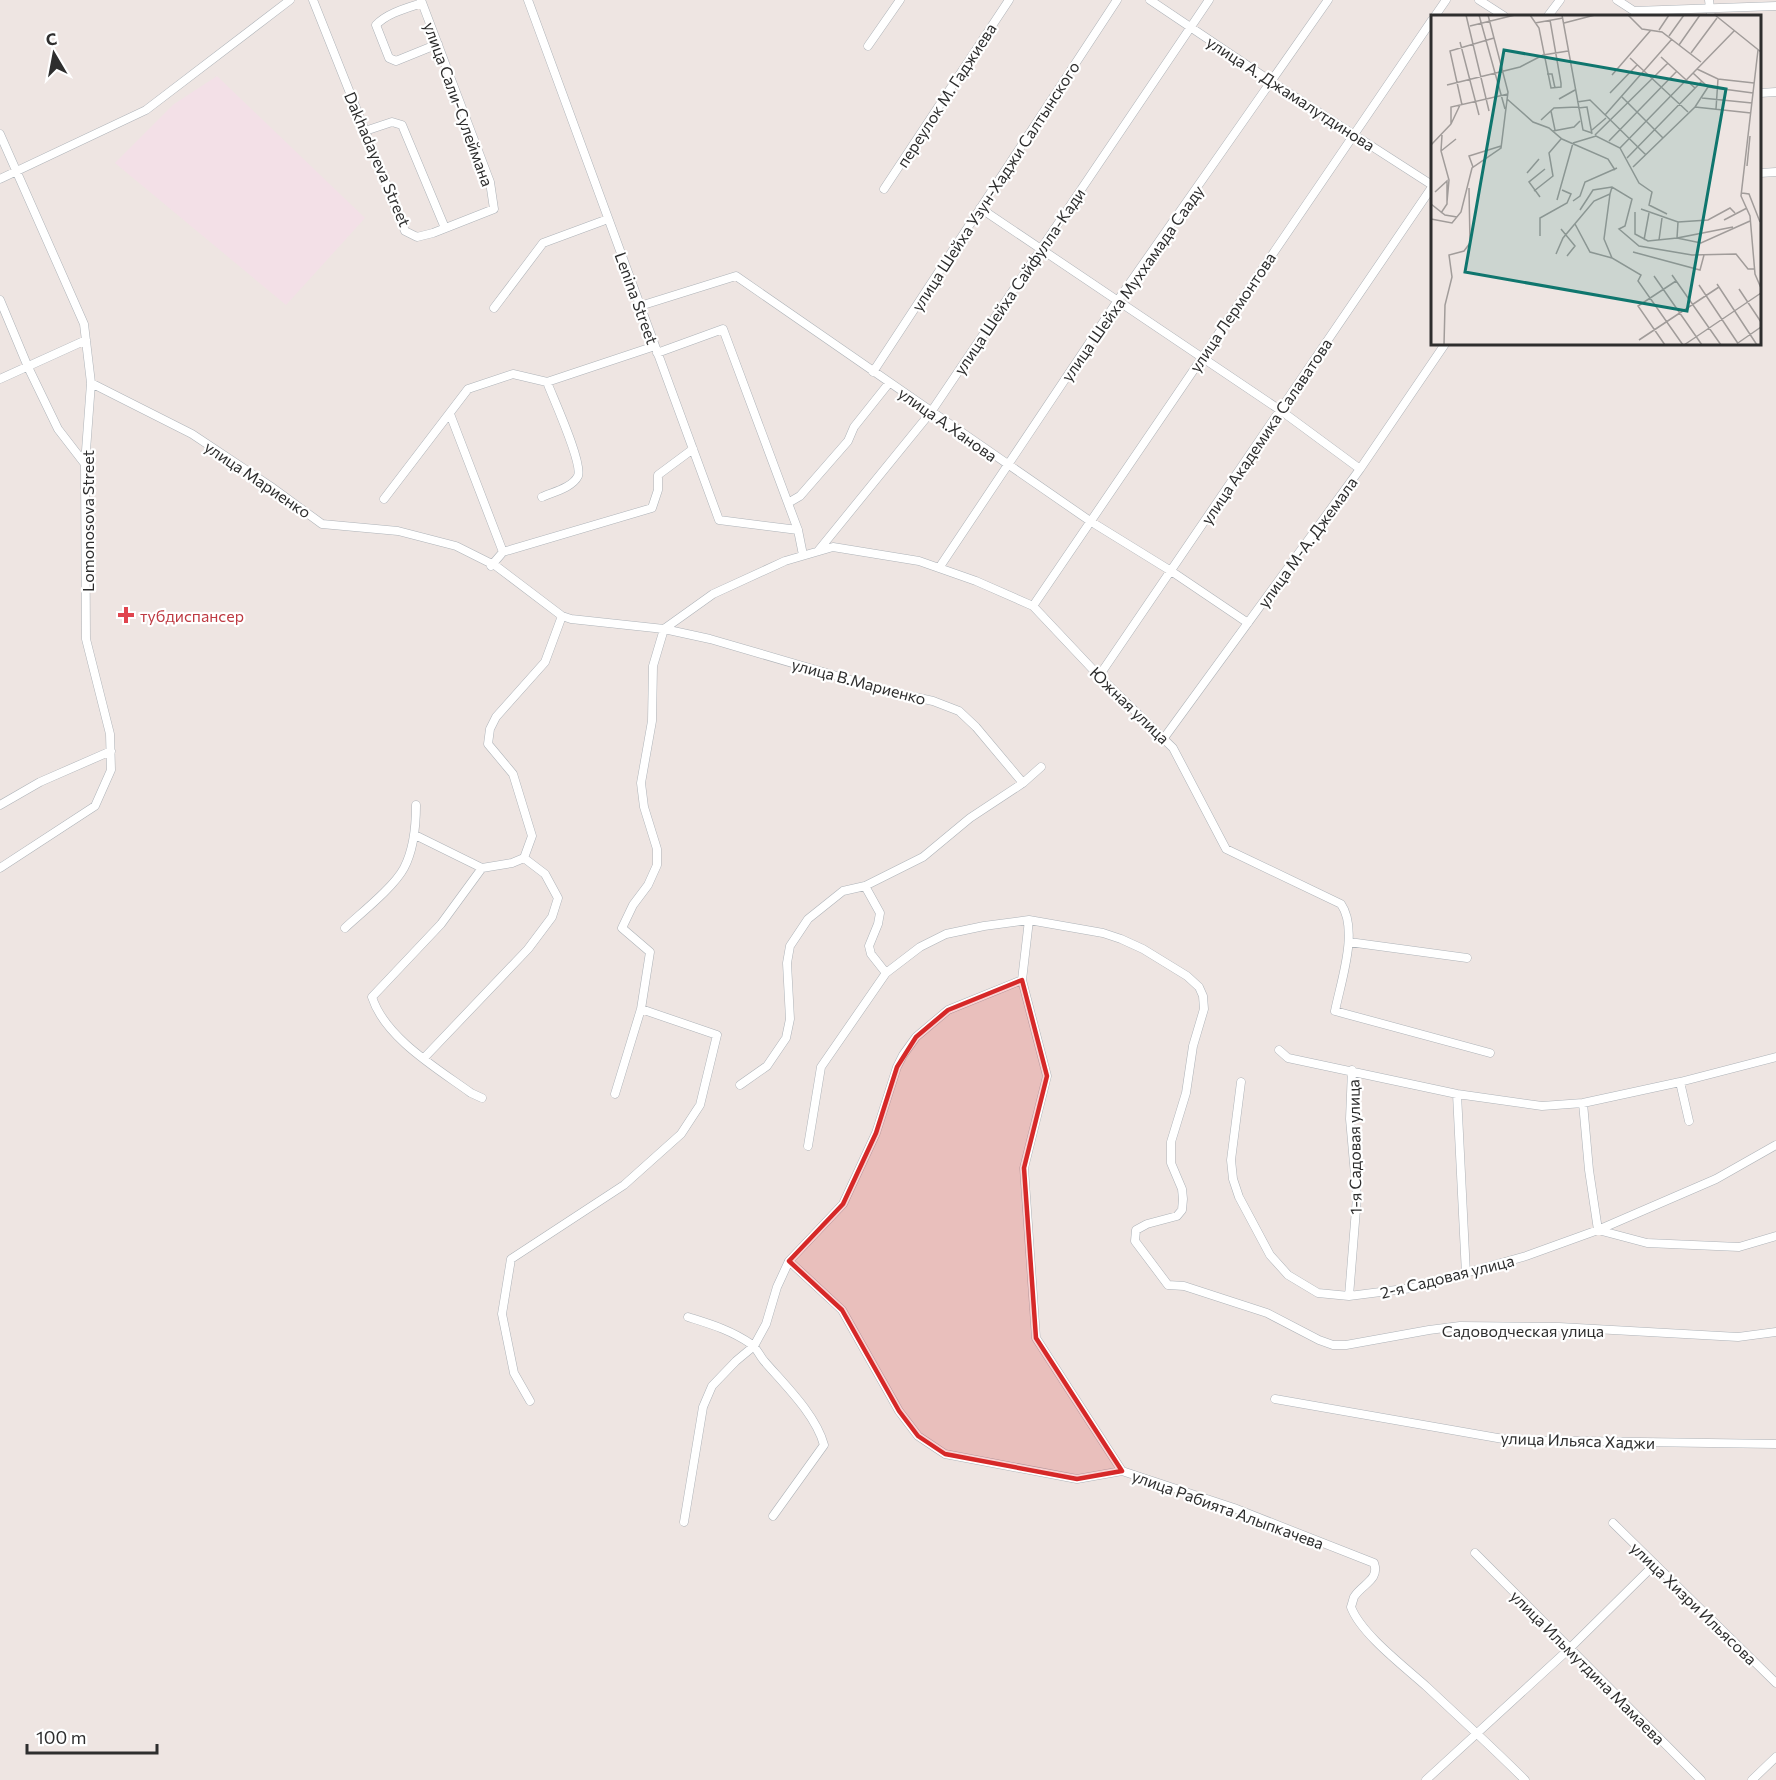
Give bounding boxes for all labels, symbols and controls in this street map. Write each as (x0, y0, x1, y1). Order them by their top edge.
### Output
inset map (1431, 15, 1761, 345)
street label: улица Сали-Сулеймана (420, 19, 498, 189)
street label: переулок М. Гаджиева (892, 19, 1000, 171)
north arrow (24, 24, 84, 84)
text: С (44, 28, 58, 49)
street label: улица А. Джамалутдинова (1203, 31, 1379, 155)
street label: улица Шейха Узун-Хаджи Салтынского (907, 58, 1083, 314)
street label: Dakhadayeva Street (341, 89, 415, 230)
street label: улица Шейха Муххамада Сааду (1057, 181, 1207, 385)
street label: улица Шейха Сайфулла-Кади (949, 184, 1089, 378)
street label: улица Лермонтова (1185, 248, 1279, 376)
street label: Lenina Street (612, 249, 663, 347)
street label: улица Академика Салаватова (1197, 334, 1335, 528)
street label: улица А.Ханова (895, 383, 1001, 465)
street label: улица Мариенко (201, 436, 315, 522)
street label: Lomonosova Street (78, 450, 97, 592)
street label: улица М-А. Джемала (1253, 473, 1361, 611)
marker: тубдиспансер (117, 606, 135, 624)
place label: тубдиспансер (140, 606, 244, 625)
street label: улица В.Мариенко (790, 654, 928, 708)
street label: Южная улица (1086, 663, 1174, 747)
street label: 1-я Садовая улица (1343, 1079, 1365, 1215)
street label: 2-я Садовая улица (1378, 1250, 1516, 1302)
street label: Садоводческая улица (1442, 1321, 1604, 1340)
street label: улица Ильяса Хаджи (1501, 1428, 1655, 1452)
street label: улица Рабията Алыпкачева (1129, 1465, 1327, 1553)
street label: улица Хизри Ильясова (1627, 1538, 1761, 1668)
street label: улица Ильмутдина Мамаева (1507, 1586, 1669, 1748)
scale bar (27, 1717, 158, 1755)
text: 100 m (36, 1726, 86, 1748)

